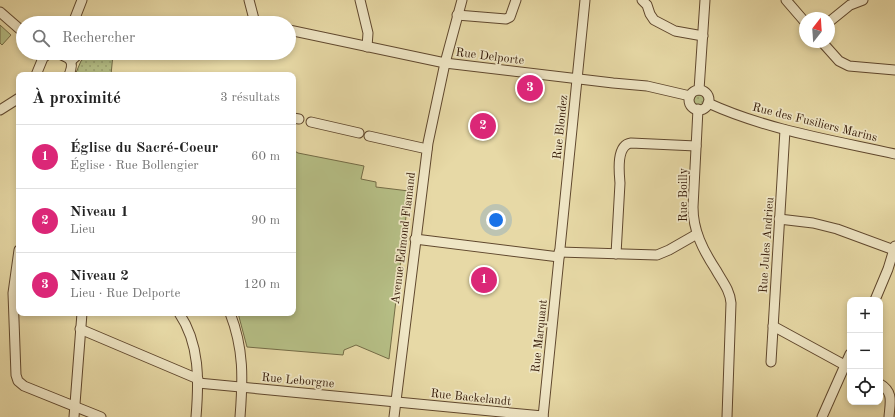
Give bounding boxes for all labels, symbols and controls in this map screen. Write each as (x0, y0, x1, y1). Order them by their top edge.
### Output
north arrow (799, 12, 835, 48)
search box (16, 16, 296, 60)
icon: search (30, 27, 52, 49)
text: Rechercher (62, 31, 135, 46)
street label: Rue Delporte (455, 47, 525, 67)
pin: 3 (517, 73, 543, 103)
text: À proximité (32, 90, 121, 107)
text: 3 résultats (220, 91, 280, 104)
street label: Rue Blondez (552, 94, 570, 160)
street label: Rue des Fusiliers Marins (751, 102, 879, 144)
pin: 2 (470, 111, 496, 141)
text: Église du Sacré-Coeur (70, 141, 218, 156)
text: 1 (41, 150, 49, 163)
text: 60 m (251, 150, 280, 163)
text: Église · Rue Bollengier (70, 159, 199, 172)
street label: Rue Boilly (678, 167, 690, 222)
street label: Avenue Edmond Flamand (390, 171, 418, 305)
street label: Rue Jules Andrieu (758, 196, 776, 293)
text: Niveau 1 (70, 205, 129, 220)
your location (486, 210, 506, 230)
text: 2 (41, 214, 49, 227)
text: 90 m (251, 214, 280, 227)
text: Lieu (70, 223, 95, 236)
pin: 1 (471, 265, 497, 295)
text: Niveau 2 (70, 269, 129, 284)
text: 3 (41, 278, 49, 291)
text: 120 m (243, 278, 280, 291)
text: Lieu · Rue Delporte (70, 287, 181, 300)
map controls (847, 297, 883, 405)
button: + (847, 297, 883, 333)
street label: Rue Marquant (530, 299, 550, 373)
button: − (847, 333, 883, 369)
button: locate (847, 369, 883, 405)
street label: Rue Leborgne (261, 372, 335, 390)
street label: Rue Backelandt (430, 388, 512, 408)

